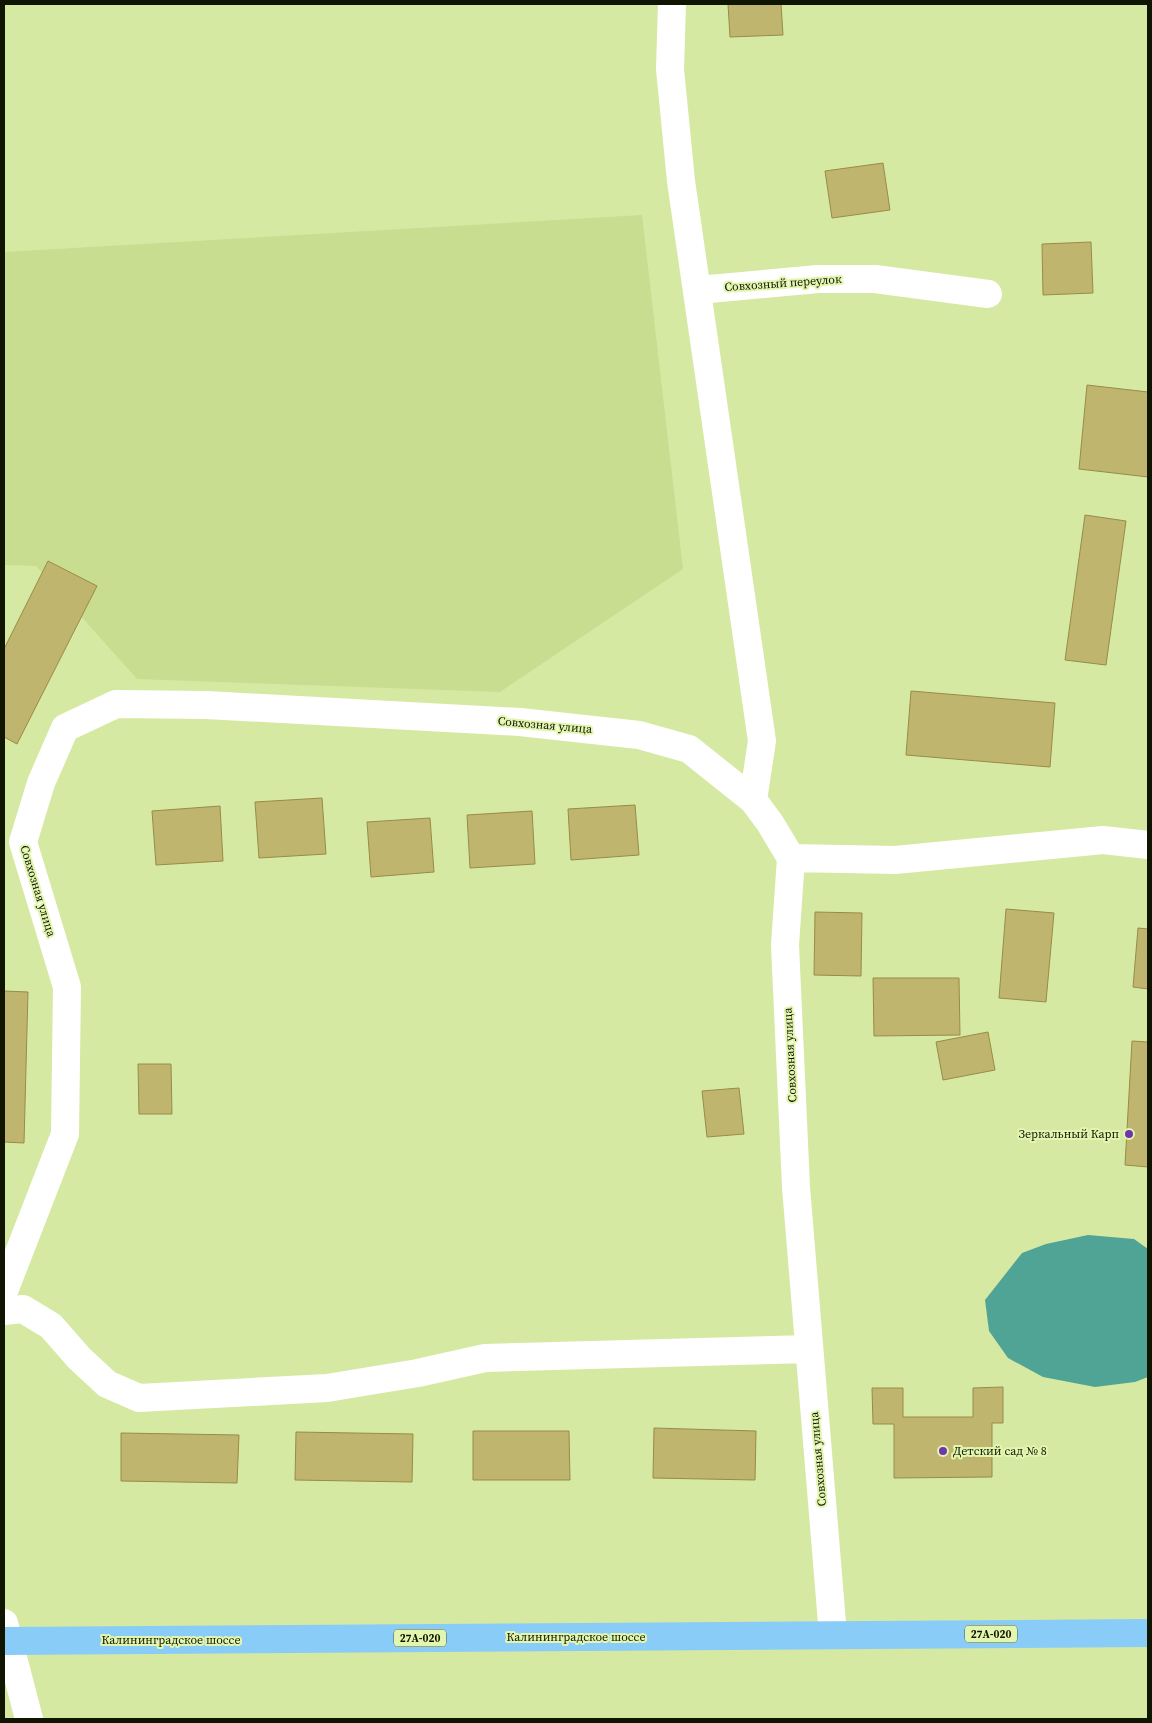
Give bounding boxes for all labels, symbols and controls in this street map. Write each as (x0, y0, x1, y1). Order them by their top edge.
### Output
street label: Совхозный переулок (724, 271, 842, 295)
street label: Совхозная улица (497, 713, 594, 737)
street label: Совхозная улица (16, 843, 60, 940)
street label: Совхозная улица (779, 1006, 800, 1103)
place label: Зеркальный Карп (1018, 1126, 1119, 1142)
marker: Зеркальный Карп (1123, 1128, 1135, 1140)
street label: Совхозная улица (806, 1410, 830, 1507)
place label: Детский сад № 8 (953, 1443, 1047, 1459)
marker: Детский сад № 8 (937, 1445, 949, 1457)
road number: 27А-020 (965, 1626, 1017, 1642)
street label: Калининградское шоссе (506, 1629, 646, 1645)
road number: 27А-020 (394, 1630, 446, 1646)
street label: Калининградское шоссе (101, 1632, 241, 1648)

